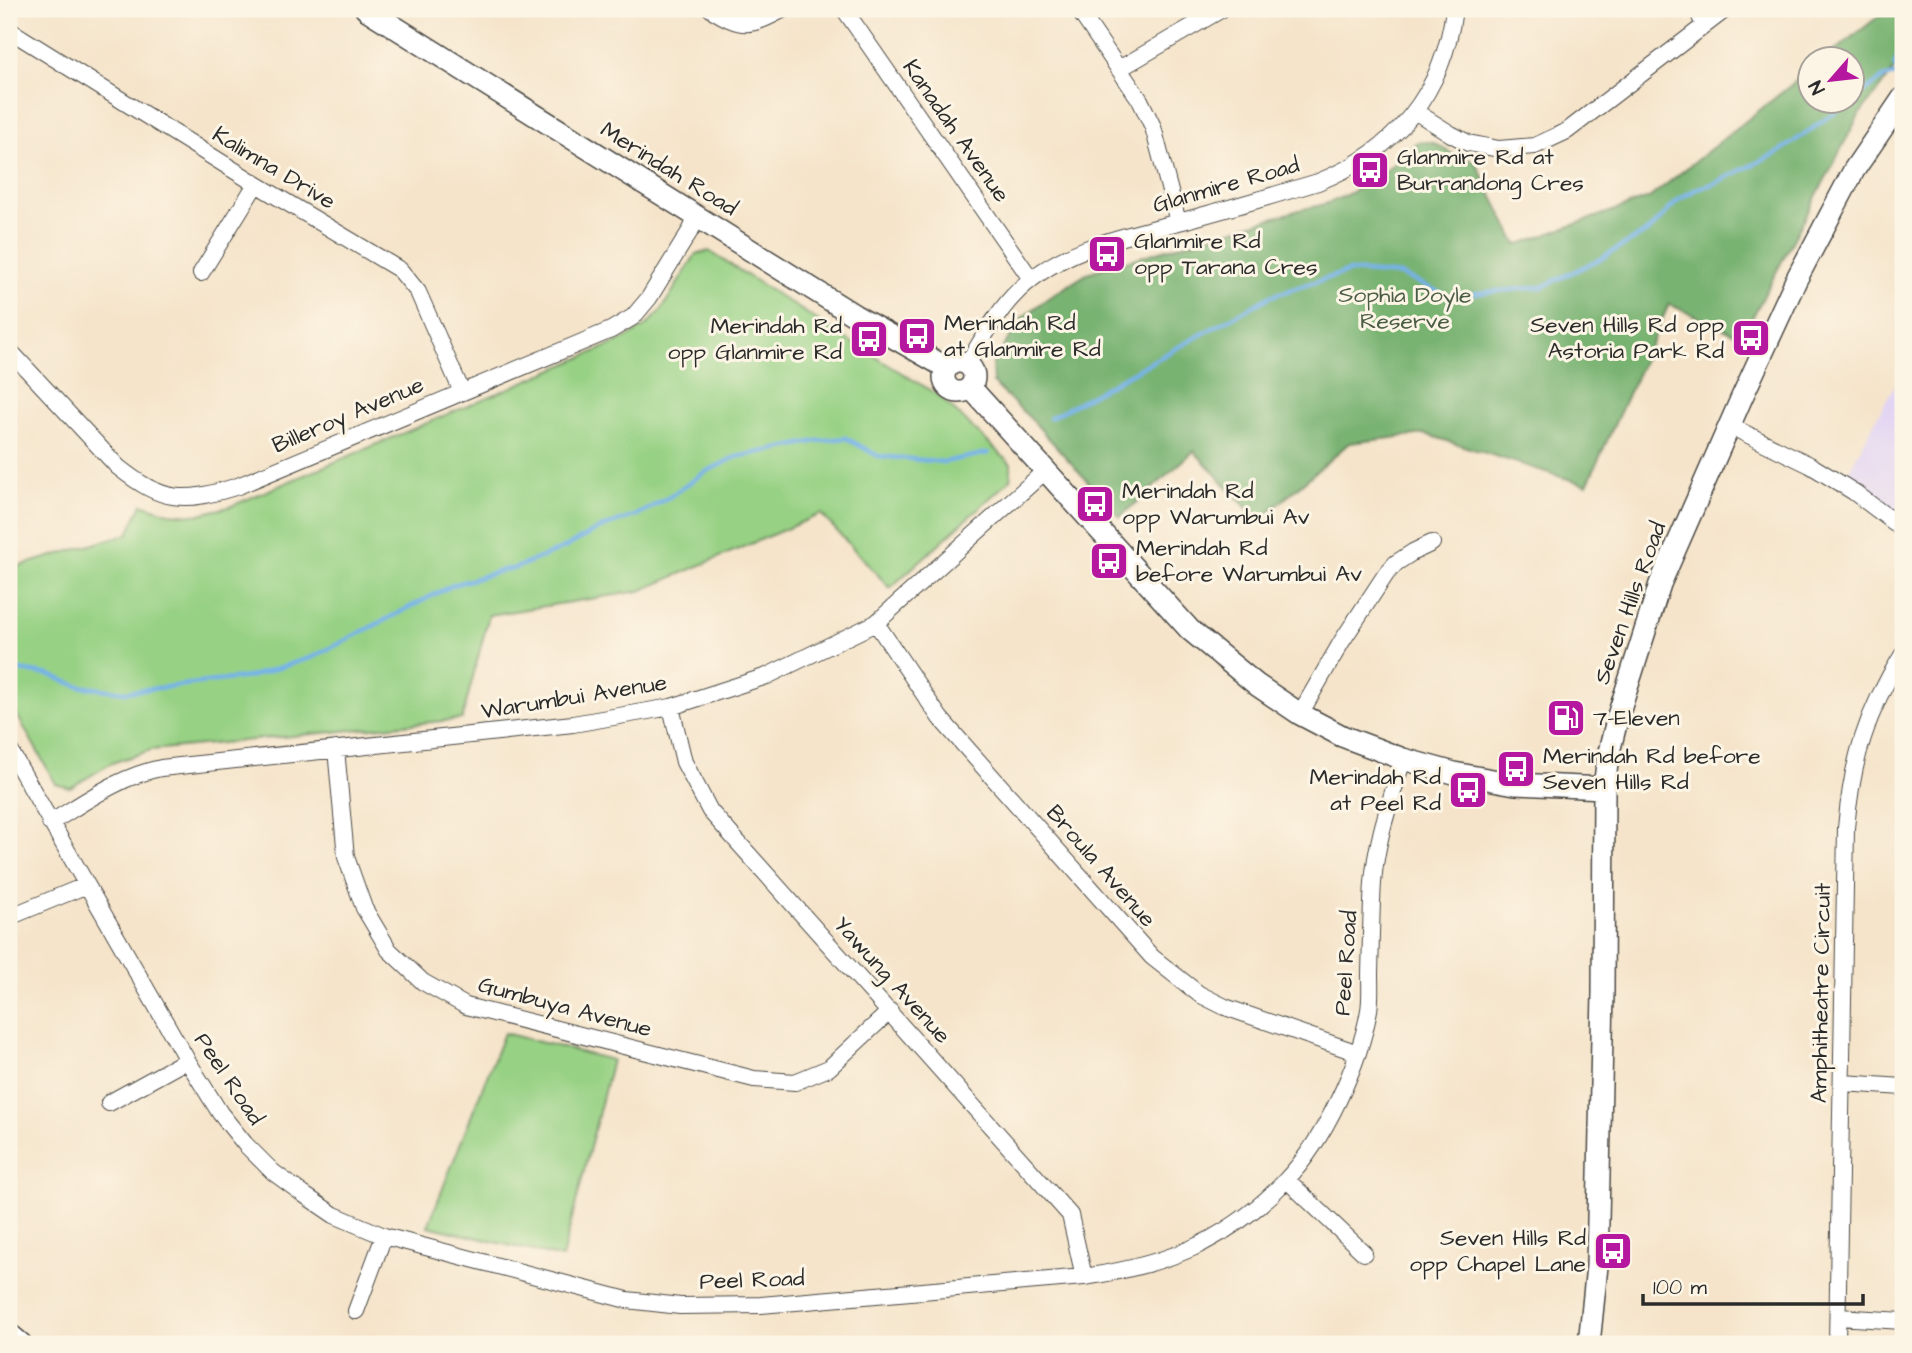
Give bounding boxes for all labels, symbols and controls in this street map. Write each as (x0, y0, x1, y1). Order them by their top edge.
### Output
north arrow (1797, 46, 1867, 116)
street label: Kanadah Avenue (895, 53, 1017, 209)
text: N (1803, 76, 1832, 99)
street label: Merindah Road (594, 114, 744, 224)
street label: Kalimna Drive (206, 119, 342, 217)
place label: Glanmire Rd at Burrandong Cres (1397, 141, 1584, 200)
street label: Glanmire Road (1149, 149, 1303, 221)
bus stop icon: Glanmire Rd at Burrandong Cres (1349, 149, 1391, 191)
place label: Glanmire Rd opp Tarana Cres (1134, 225, 1318, 283)
bus stop icon: Glanmire Rd opp Tarana Cres (1086, 233, 1128, 275)
park label: Sophia Doyle Reserve (1339, 279, 1471, 337)
place label: Merindah Rd at Glanmire Rd (944, 307, 1101, 365)
place label: Seven Hills Rd opp Astoria Park Rd (1530, 309, 1724, 367)
place label: Merindah Rd opp Glanmire Rd (668, 310, 842, 368)
bus stop icon: Merindah Rd at Glanmire Rd (896, 315, 938, 357)
bus stop icon: Seven Hills Rd opp Astoria Park Rd (1730, 317, 1772, 359)
bus stop icon: Merindah Rd opp Glanmire Rd (848, 318, 890, 360)
street label: Billeroy Avenue (267, 369, 429, 462)
place label: Merindah Rd opp Warumbui Av (1122, 475, 1309, 533)
bus stop icon: Merindah Rd opp Warumbui Av (1074, 483, 1116, 525)
street label: Seven Hills Road (1586, 517, 1674, 689)
place label: Merindah Rd before Warumbui Av (1136, 532, 1362, 590)
bus stop icon: Merindah Rd before Warumbui Av (1088, 540, 1130, 582)
street label: Warumbui Avenue (479, 667, 669, 727)
fuel station icon: 7-Eleven (1545, 697, 1587, 739)
place label: 7-Eleven (1593, 702, 1680, 734)
place label: Merindah Rd before Seven Hills Rd (1543, 740, 1761, 798)
bus stop icon: Merindah Rd before Seven Hills Rd (1495, 748, 1537, 790)
place label: Merindah Rd at Peel Rd (1310, 761, 1441, 819)
bus stop icon: Merindah Rd at Peel Rd (1447, 769, 1489, 811)
street label: Broula Avenue (1039, 798, 1163, 934)
street label: Amphitheatre Circuit (1803, 882, 1839, 1103)
street label: Yawung Avenue (825, 909, 958, 1051)
street label: Peel Road (1326, 909, 1366, 1017)
street label: Gumbuya Avenue (474, 968, 655, 1047)
street label: Peel Road (186, 1026, 272, 1132)
place label: Seven Hills Rd opp Chapel Lane (1409, 1222, 1586, 1280)
bus stop icon: Seven Hills Rd opp Chapel Lane (1592, 1230, 1634, 1272)
street label: Peel Road (699, 1262, 805, 1298)
scale bar (1643, 1262, 1863, 1306)
text: 100 m (1653, 1273, 1708, 1302)

